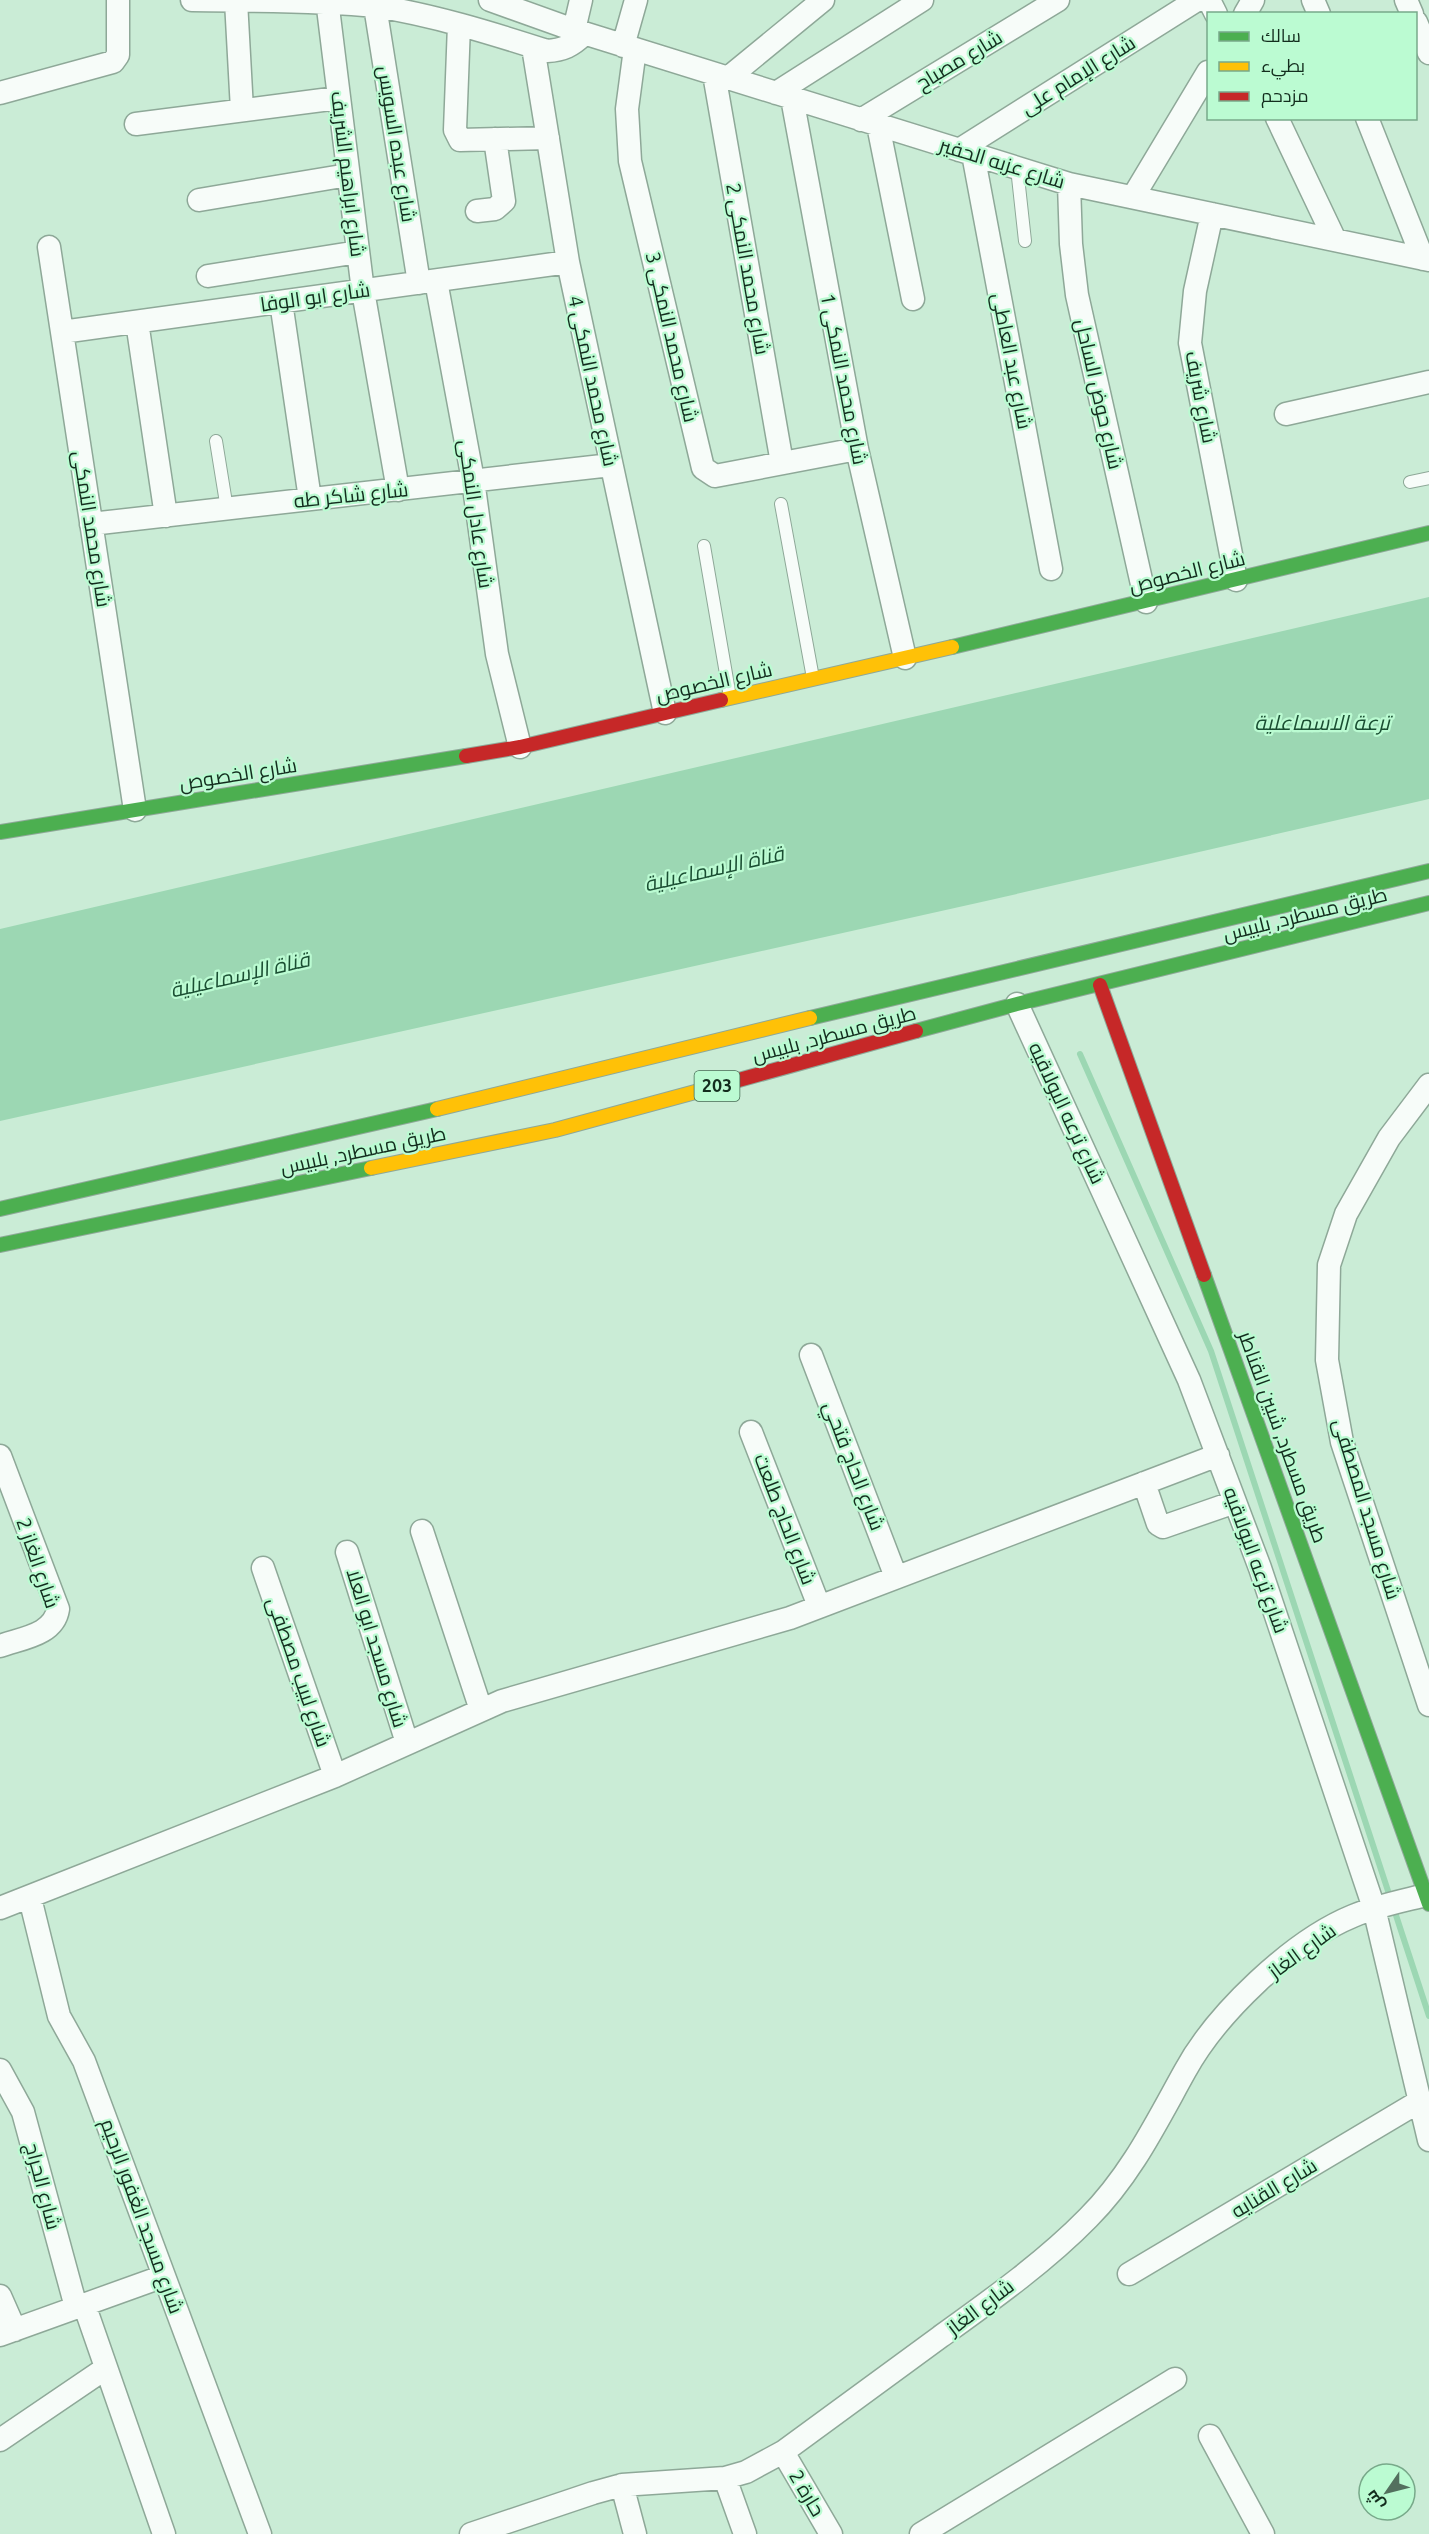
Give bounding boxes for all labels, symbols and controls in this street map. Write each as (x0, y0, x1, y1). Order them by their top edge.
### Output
legend (1207, 12, 1417, 120)
street label: شارع مصباح (911, 25, 1008, 97)
text: سالك (1261, 25, 1301, 45)
street label: شارع الإمام على (1016, 30, 1141, 121)
text: بطيء (1261, 55, 1305, 80)
street label: شارع عبده السويس (371, 64, 421, 224)
text: مزدحم (1261, 85, 1309, 108)
street label: شارع ابراهيم الشريف (324, 90, 370, 258)
street label: شارع عزبه الحفير (935, 132, 1068, 195)
street label: شارع محمد النمكى 2 (719, 181, 775, 357)
street label: شارع محمد النمكى 3 (639, 250, 703, 425)
street label: شارع ابو الوفا (259, 277, 372, 319)
street label: شارع محمد النمكى 1 (814, 291, 872, 467)
street label: شارع عبد العاطى (985, 291, 1037, 432)
street label: شارع محمد النمكى 4 (561, 293, 623, 469)
street label: شارع حوض الساحل (1068, 317, 1128, 472)
street label: شارع شريف (1178, 349, 1222, 446)
street label: شارع عادل النمكى (452, 438, 498, 590)
street label: شارع محمد النمكى (66, 449, 116, 609)
street label: شارع شاكر طه (292, 477, 410, 515)
street label: شارع الخصوص (1127, 546, 1248, 600)
street label: شارع الخصوص (653, 657, 775, 709)
water label: ترعة الاسماعلية (1254, 710, 1393, 735)
street label: شارع الخصوص (178, 753, 299, 797)
water label: قناة الإسماعيلية (642, 840, 788, 898)
street label: طريق مسطرد, بلبيس (1220, 882, 1390, 947)
water label: قناة الإسماعيلية (168, 946, 314, 1004)
street label: طريق مسطرد, بلبيس (749, 1001, 919, 1068)
street label: شارع ترعه البولاقيه (1022, 1038, 1110, 1188)
road number: 203 (694, 1071, 740, 1101)
street label: طريق مسطرد, بلبيس (278, 1121, 448, 1180)
street label: طريق مسطرد, شبين القناطر (1232, 1327, 1333, 1547)
street label: شارع الحاج فتحي (815, 1398, 890, 1535)
street label: شارع مسجد المصطفى (1326, 1416, 1406, 1603)
street label: شارع الحاج طلعت (747, 1450, 821, 1589)
street label: شارع ترعه البولاقيه (1217, 1484, 1294, 1637)
street label: شارع الغاز 2 (9, 1515, 65, 1612)
street label: شارع مسجد ابو العلا (340, 1566, 413, 1731)
street label: شارع لبيب مصطفى (260, 1594, 336, 1751)
street label: شارع الغاز (1263, 1918, 1342, 1986)
street label: شارع مسجد الغفور الرحيم (94, 2115, 188, 2317)
street label: شارع الجراج (18, 2140, 66, 2233)
street label: شارع القنايه (1227, 2153, 1322, 2225)
street label: شارع الغاز (941, 2274, 1020, 2342)
north arrow (1357, 2462, 1417, 2522)
street label: حارة 2 (784, 2465, 830, 2521)
text: ش (1361, 2486, 1389, 2514)

